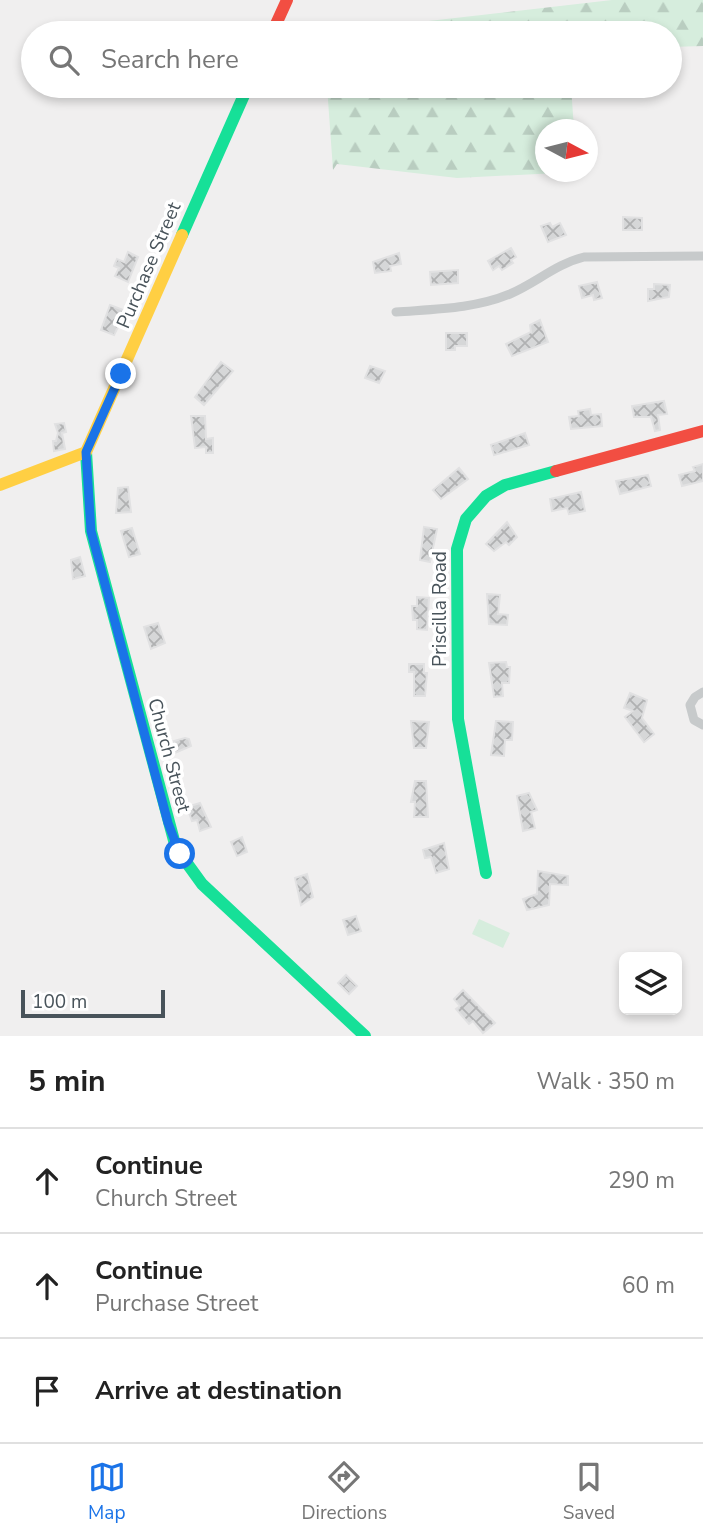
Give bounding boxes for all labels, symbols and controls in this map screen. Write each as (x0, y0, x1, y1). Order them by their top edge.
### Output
search box (21, 21, 682, 98)
icon: search (45, 41, 83, 79)
text: Search here (101, 42, 239, 77)
north arrow (535, 119, 598, 182)
street label: Purchase Street (111, 198, 187, 333)
route end (105, 358, 136, 389)
street label: Priscilla Road (427, 551, 453, 667)
street label: Church Street (141, 695, 197, 816)
route start (164, 838, 195, 869)
map controls (619, 952, 682, 1015)
button: layers (619, 952, 682, 1015)
scale bar (21, 987, 164, 1019)
text: 100 m (32, 989, 87, 1015)
text: 5 min (28, 1061, 106, 1102)
text: Walk · 350 m (536, 1066, 675, 1097)
text: Continue (95, 1148, 203, 1183)
icon: ahead (28, 1162, 66, 1200)
text: 290 m (608, 1165, 675, 1196)
text: Church Street (95, 1183, 237, 1214)
text: Continue (95, 1253, 203, 1288)
icon: ahead (28, 1267, 66, 1305)
text: 60 m (622, 1270, 675, 1301)
text: Purchase Street (95, 1288, 258, 1319)
icon: arrive (28, 1372, 66, 1410)
text: Arrive at destination (95, 1373, 342, 1408)
tab: Map (88, 1458, 126, 1526)
tab: Directions (301, 1458, 387, 1526)
tab: Saved (563, 1458, 615, 1526)

